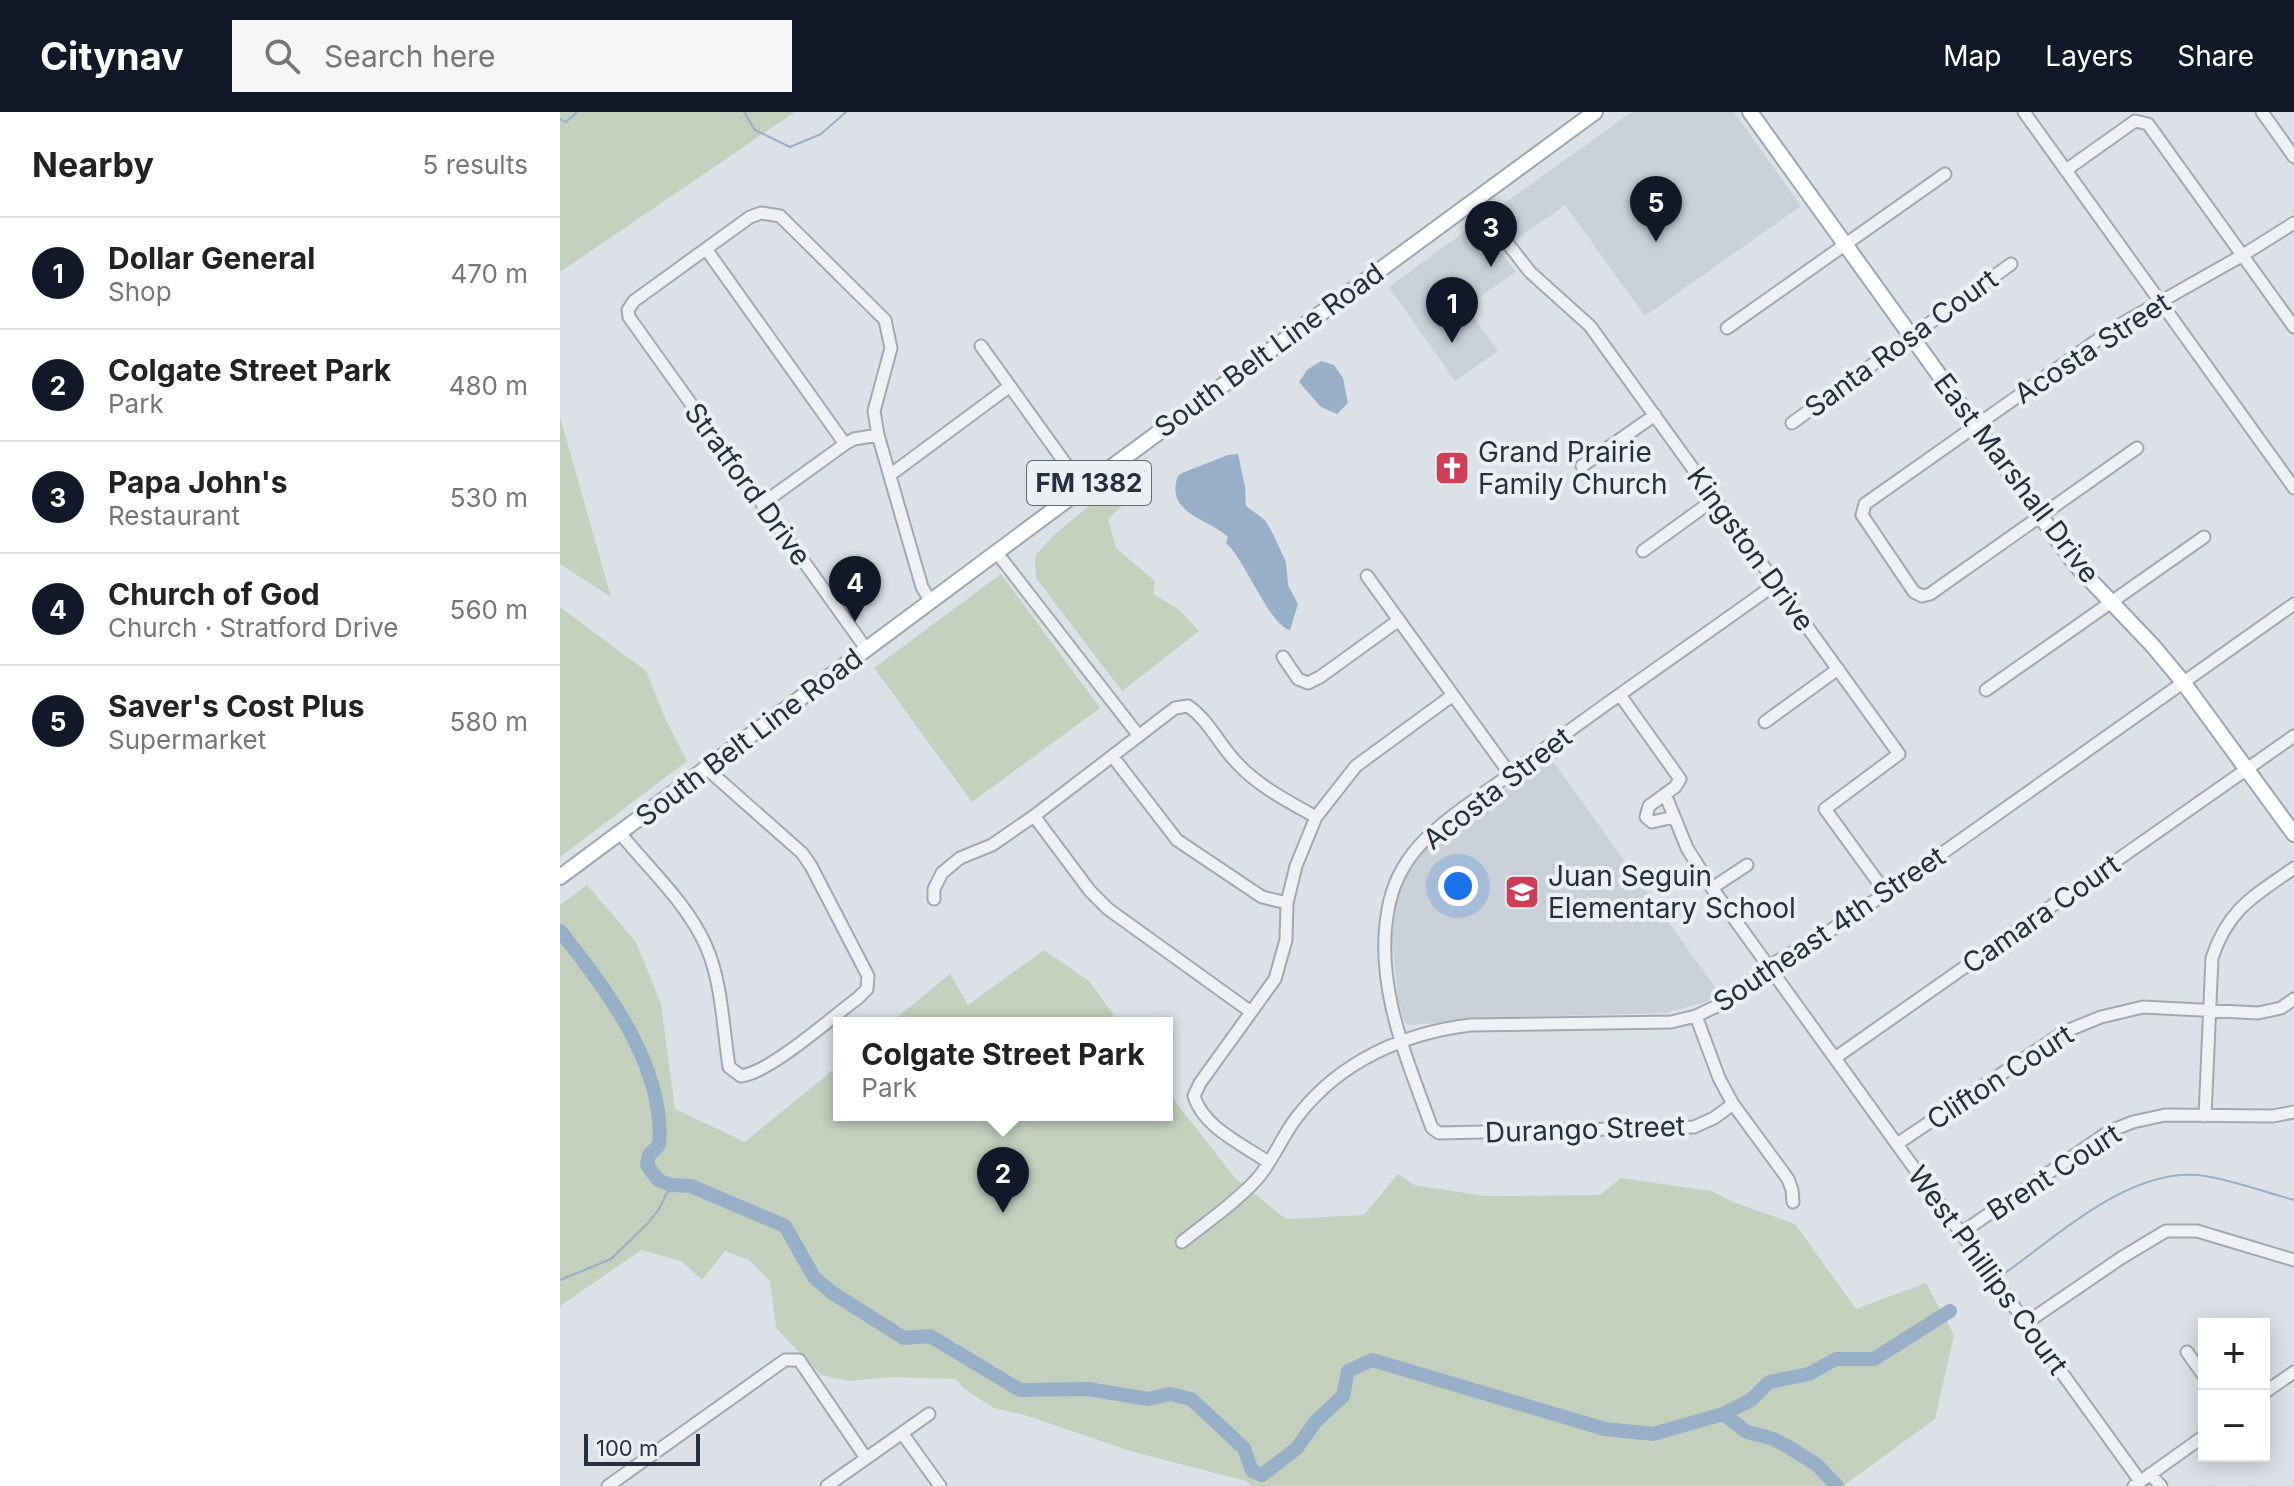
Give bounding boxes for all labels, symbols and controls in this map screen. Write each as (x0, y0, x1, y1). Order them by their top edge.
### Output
search box (232, 20, 792, 92)
text: Citynav (40, 33, 184, 79)
icon: search (260, 34, 304, 78)
text: Search here (324, 38, 495, 74)
text: Map (1943, 39, 2001, 73)
text: Layers (2045, 39, 2133, 73)
text: Share (2177, 39, 2254, 73)
text: Nearby (32, 144, 154, 185)
text: 5 results (423, 149, 528, 180)
pin: 5 (1630, 176, 1682, 242)
pin: 3 (1465, 201, 1517, 267)
text: Dollar General (108, 240, 315, 276)
street label: South Belt Line Road (1148, 256, 1390, 444)
text: 1 (52, 258, 64, 289)
text: 470 m (450, 258, 528, 289)
street label: Santa Rosa Court (1798, 262, 2004, 424)
text: Shop (108, 276, 172, 307)
pin: 1 (1426, 277, 1478, 343)
street label: Acosta Street (2008, 285, 2176, 411)
text: Colgate Street Park (108, 352, 391, 388)
street label: East Marshall Drive (1927, 366, 2107, 590)
text: 2 (50, 370, 66, 401)
text: 480 m (449, 370, 528, 401)
text: Park (108, 388, 164, 419)
street label: Stratford Drive (678, 396, 818, 572)
place label: Grand Prairie Family Church (1478, 435, 1668, 501)
church icon: Grand Prairie Family Church (1433, 449, 1471, 487)
street label: Kingston Drive (1680, 460, 1822, 638)
road number: FM 1382 (1027, 461, 1151, 505)
text: Papa John's (108, 464, 288, 500)
text: 3 (50, 482, 66, 513)
text: 530 m (450, 482, 528, 513)
text: Restaurant (108, 500, 240, 531)
pin: 4 (829, 556, 881, 622)
text: Church of God (108, 576, 320, 612)
text: 4 (49, 594, 67, 625)
text: 560 m (450, 594, 528, 625)
text: Church · Stratford Drive (108, 612, 398, 643)
street label: South Belt Line Road (629, 641, 869, 833)
text: Saver's Cost Plus (108, 688, 364, 724)
text: 5 (50, 706, 66, 737)
text: 580 m (450, 706, 528, 737)
street label: Acosta Street (1416, 720, 1578, 856)
text: Supermarket (108, 724, 266, 755)
street label: Southeast 4th Street (1707, 839, 1951, 1019)
street label: Camara Court (1956, 847, 2126, 981)
place label: Juan Seguin Elementary School (1548, 859, 1796, 925)
your location (1438, 866, 1478, 906)
school or university icon: Juan Seguin Elementary School (1503, 873, 1541, 911)
popup (833, 1017, 1173, 1121)
street label: Clifton Court (1921, 1017, 2079, 1137)
text: Colgate Street Park (861, 1036, 1145, 1072)
text: Park (861, 1072, 917, 1103)
street label: Durango Street (1484, 1109, 1686, 1149)
street label: Brent Court (1981, 1116, 2127, 1228)
pin: 2 (977, 1147, 1029, 1213)
street label: West Phillips Court (1901, 1159, 2075, 1381)
map controls (2198, 1318, 2270, 1462)
button: + (2198, 1318, 2270, 1390)
button: − (2198, 1390, 2270, 1462)
scale bar (584, 1430, 700, 1466)
text: 100 m (596, 1435, 658, 1461)

